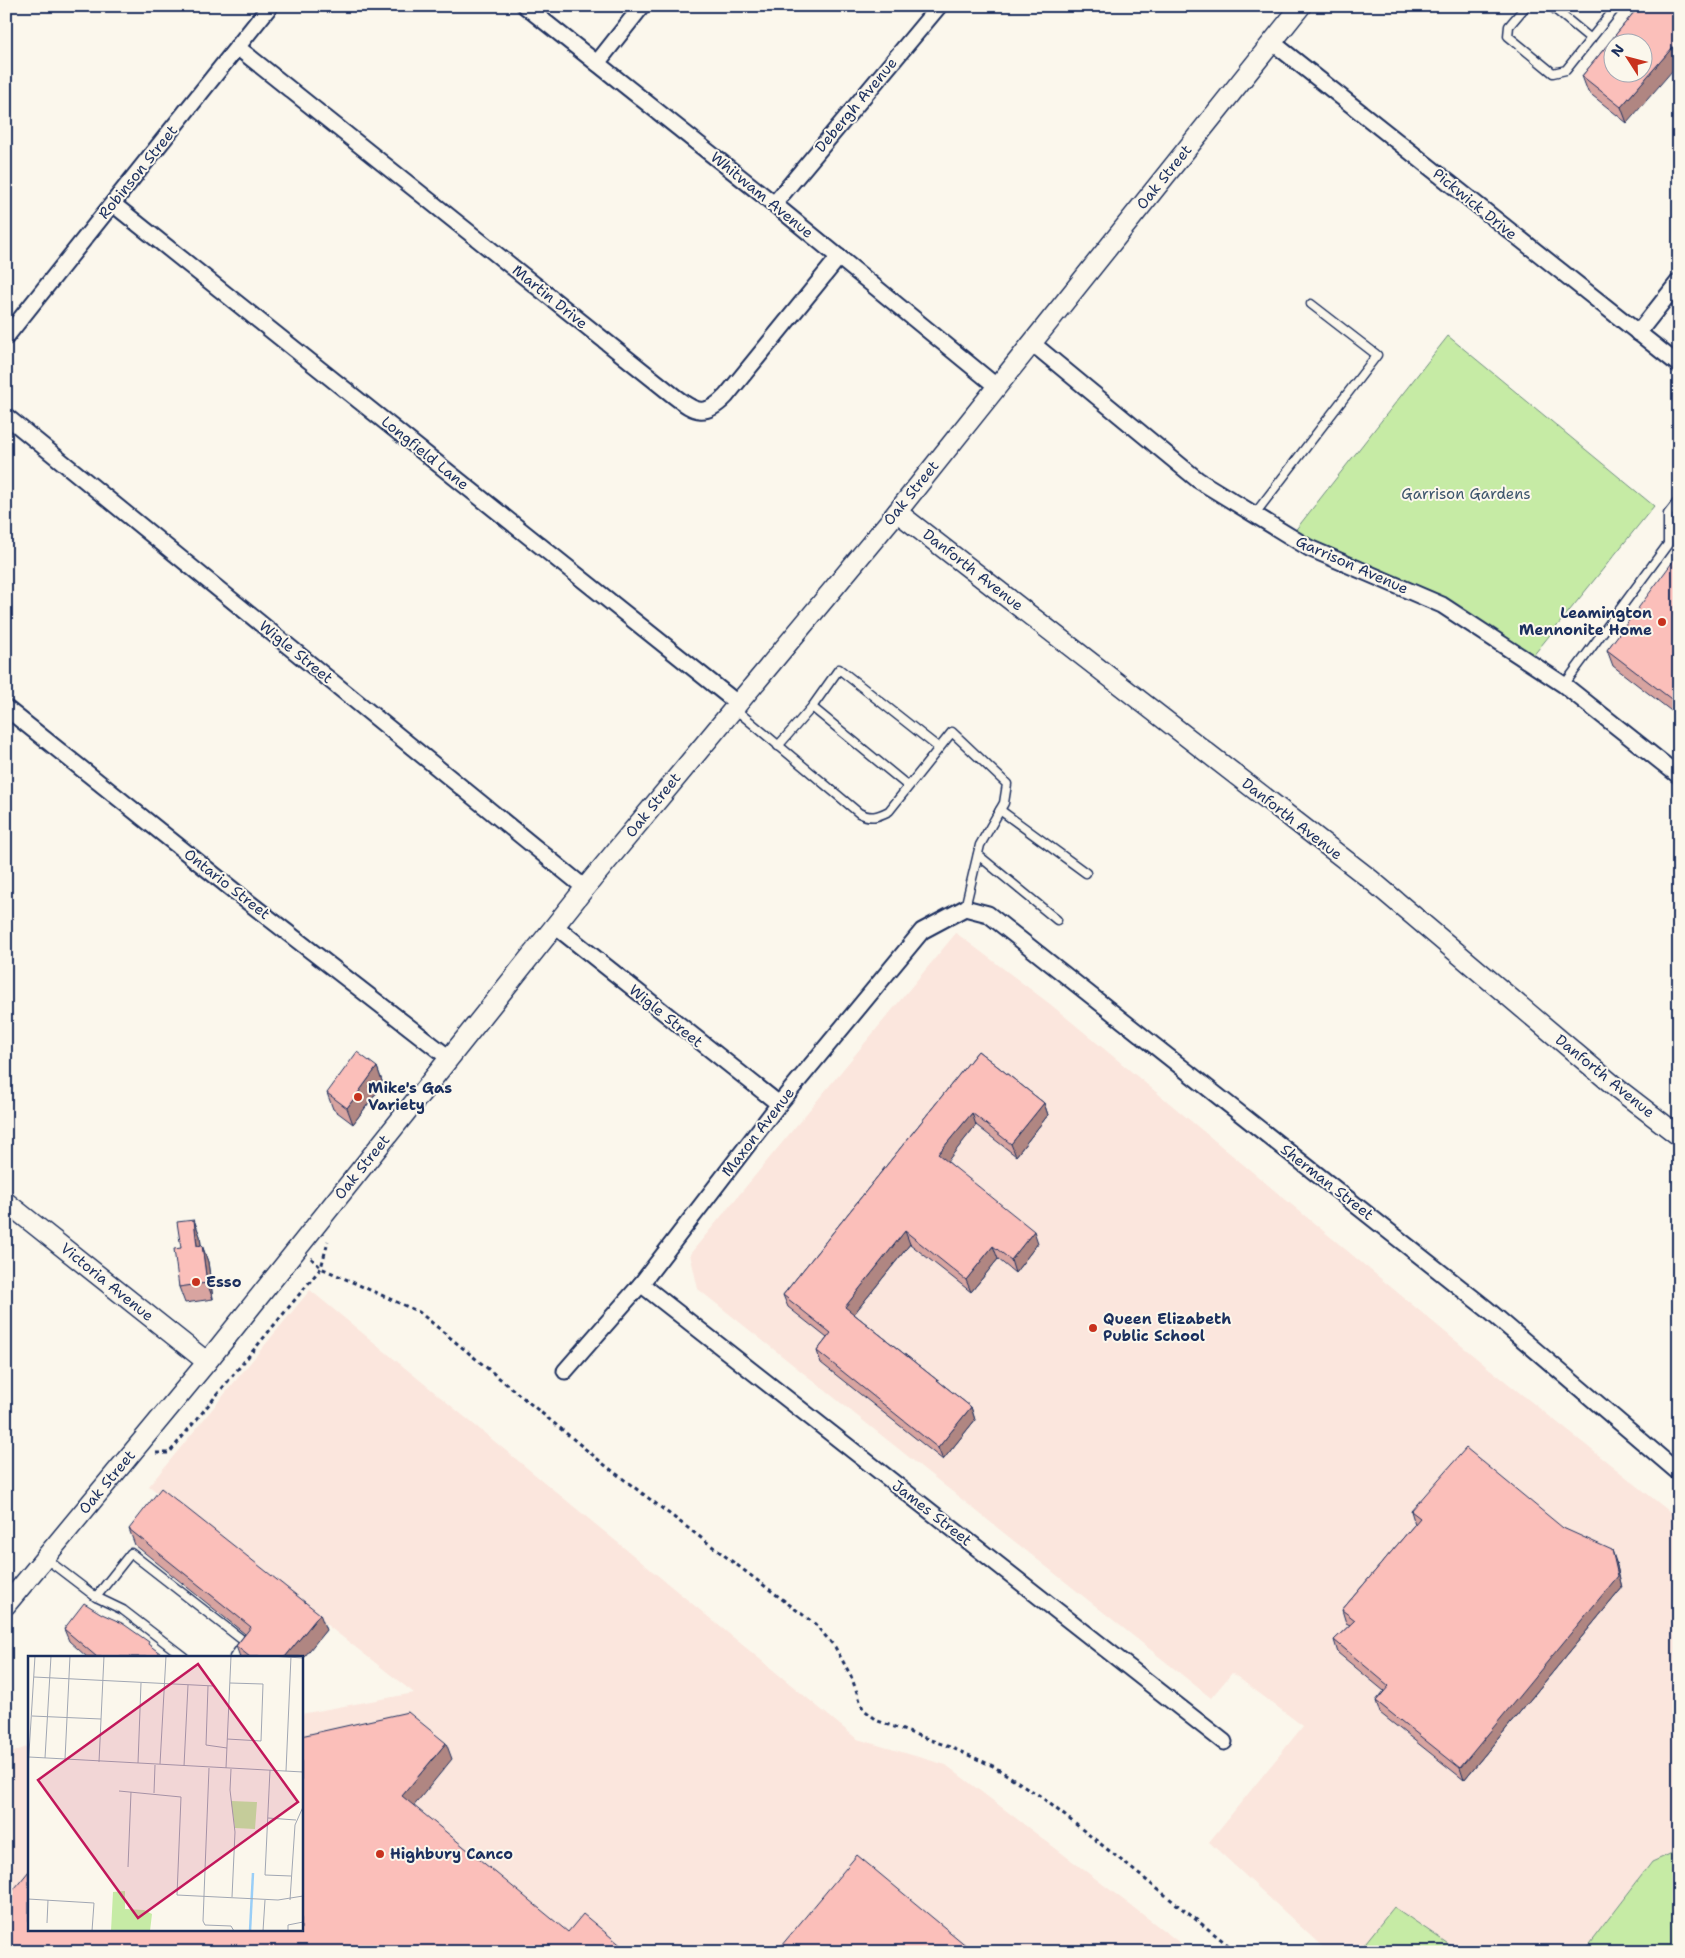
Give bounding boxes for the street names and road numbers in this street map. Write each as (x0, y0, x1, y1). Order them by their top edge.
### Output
street label: Debergh Avenue (810, 53, 902, 157)
street label: Robinson Street (94, 121, 182, 223)
street label: Oak Street (1132, 140, 1196, 214)
street label: Whitwam Avenue (706, 147, 818, 243)
street label: Pickwick Drive (1429, 164, 1521, 244)
street label: Martin Drive (508, 260, 592, 334)
street label: Longfield Lane (377, 411, 473, 495)
street label: Oak Street (879, 456, 943, 530)
street label: Danforth Avenue (919, 524, 1027, 616)
street label: Garrison Avenue (1293, 531, 1411, 599)
street label: Wigle Street (255, 616, 337, 688)
street label: Oak Street (621, 768, 685, 842)
street label: Danforth Avenue (1238, 773, 1346, 865)
street label: Ontario Street (180, 844, 274, 924)
street label: Wigle Street (625, 980, 707, 1052)
street label: Danforth Avenue (1551, 1030, 1659, 1122)
street label: Maxon Avenue (717, 1083, 799, 1181)
street label: Oak Street (330, 1130, 394, 1204)
street label: Sherman Street (1276, 1139, 1378, 1225)
street label: Victoria Avenue (56, 1238, 158, 1326)
street label: Oak Street (74, 1446, 140, 1518)
street label: James Street (888, 1476, 976, 1550)

